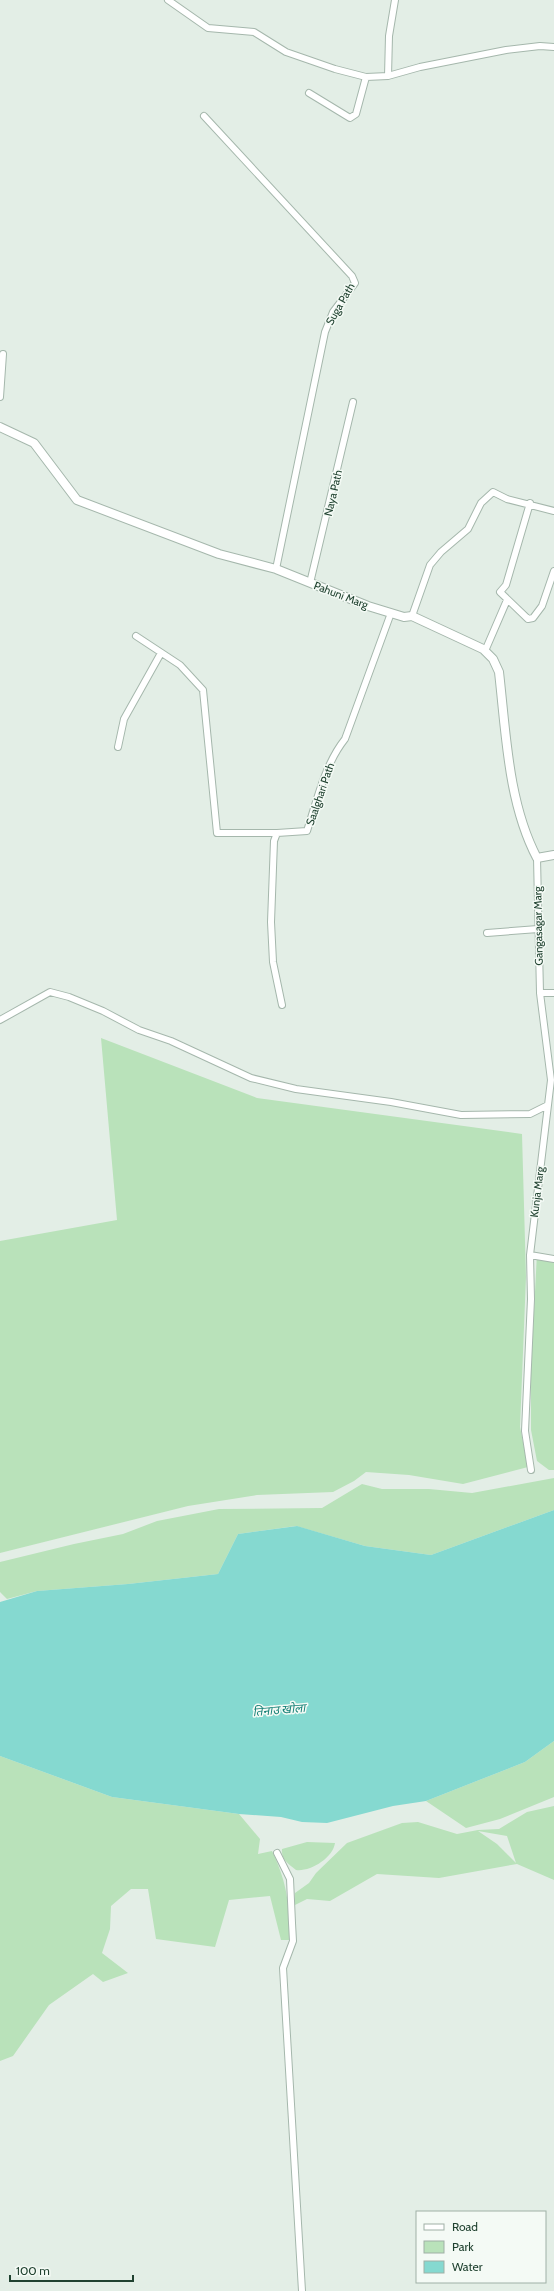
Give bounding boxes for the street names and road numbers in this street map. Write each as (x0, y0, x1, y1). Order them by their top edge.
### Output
street label: Suga Path (322, 280, 358, 328)
street label: Naya Path (321, 469, 345, 517)
street label: Pahuni Marg (312, 578, 371, 612)
street label: Saalghari Path (303, 761, 337, 827)
street label: Gangasagar Marg (530, 886, 546, 966)
street label: Kunja Marg (527, 1165, 547, 1218)

